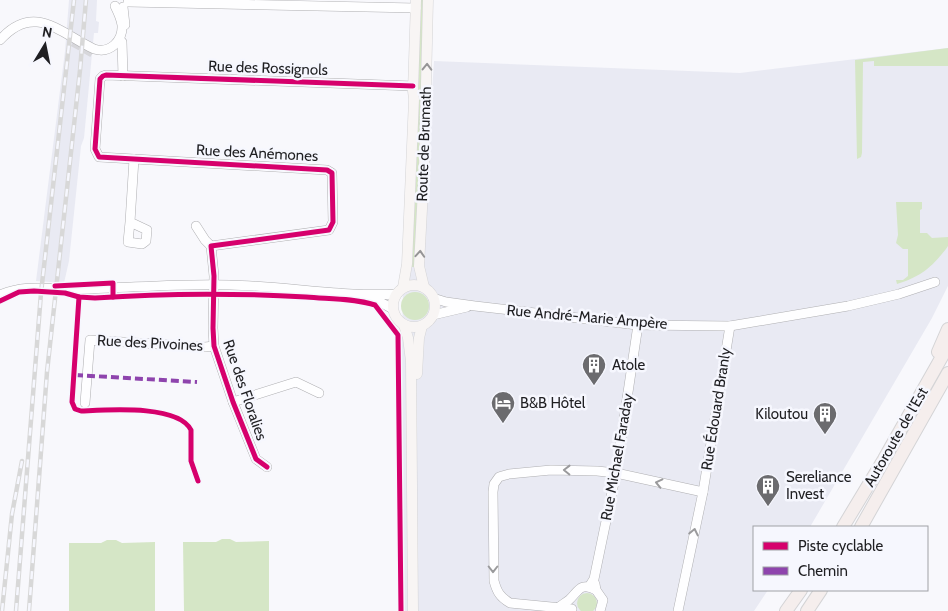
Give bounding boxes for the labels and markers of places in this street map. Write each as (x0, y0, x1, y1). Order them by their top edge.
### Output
building icon: Atole (581, 352, 607, 386)
place label: Atole (612, 356, 646, 374)
hotel icon: B&B Hôtel (490, 390, 516, 424)
place label: B&B Hôtel (520, 394, 586, 412)
building icon: Kiloutou (812, 401, 838, 435)
place label: Kiloutou (755, 405, 808, 423)
place label: Sereliance Invest (786, 468, 852, 503)
building icon: Sereliance Invest (755, 473, 781, 507)

